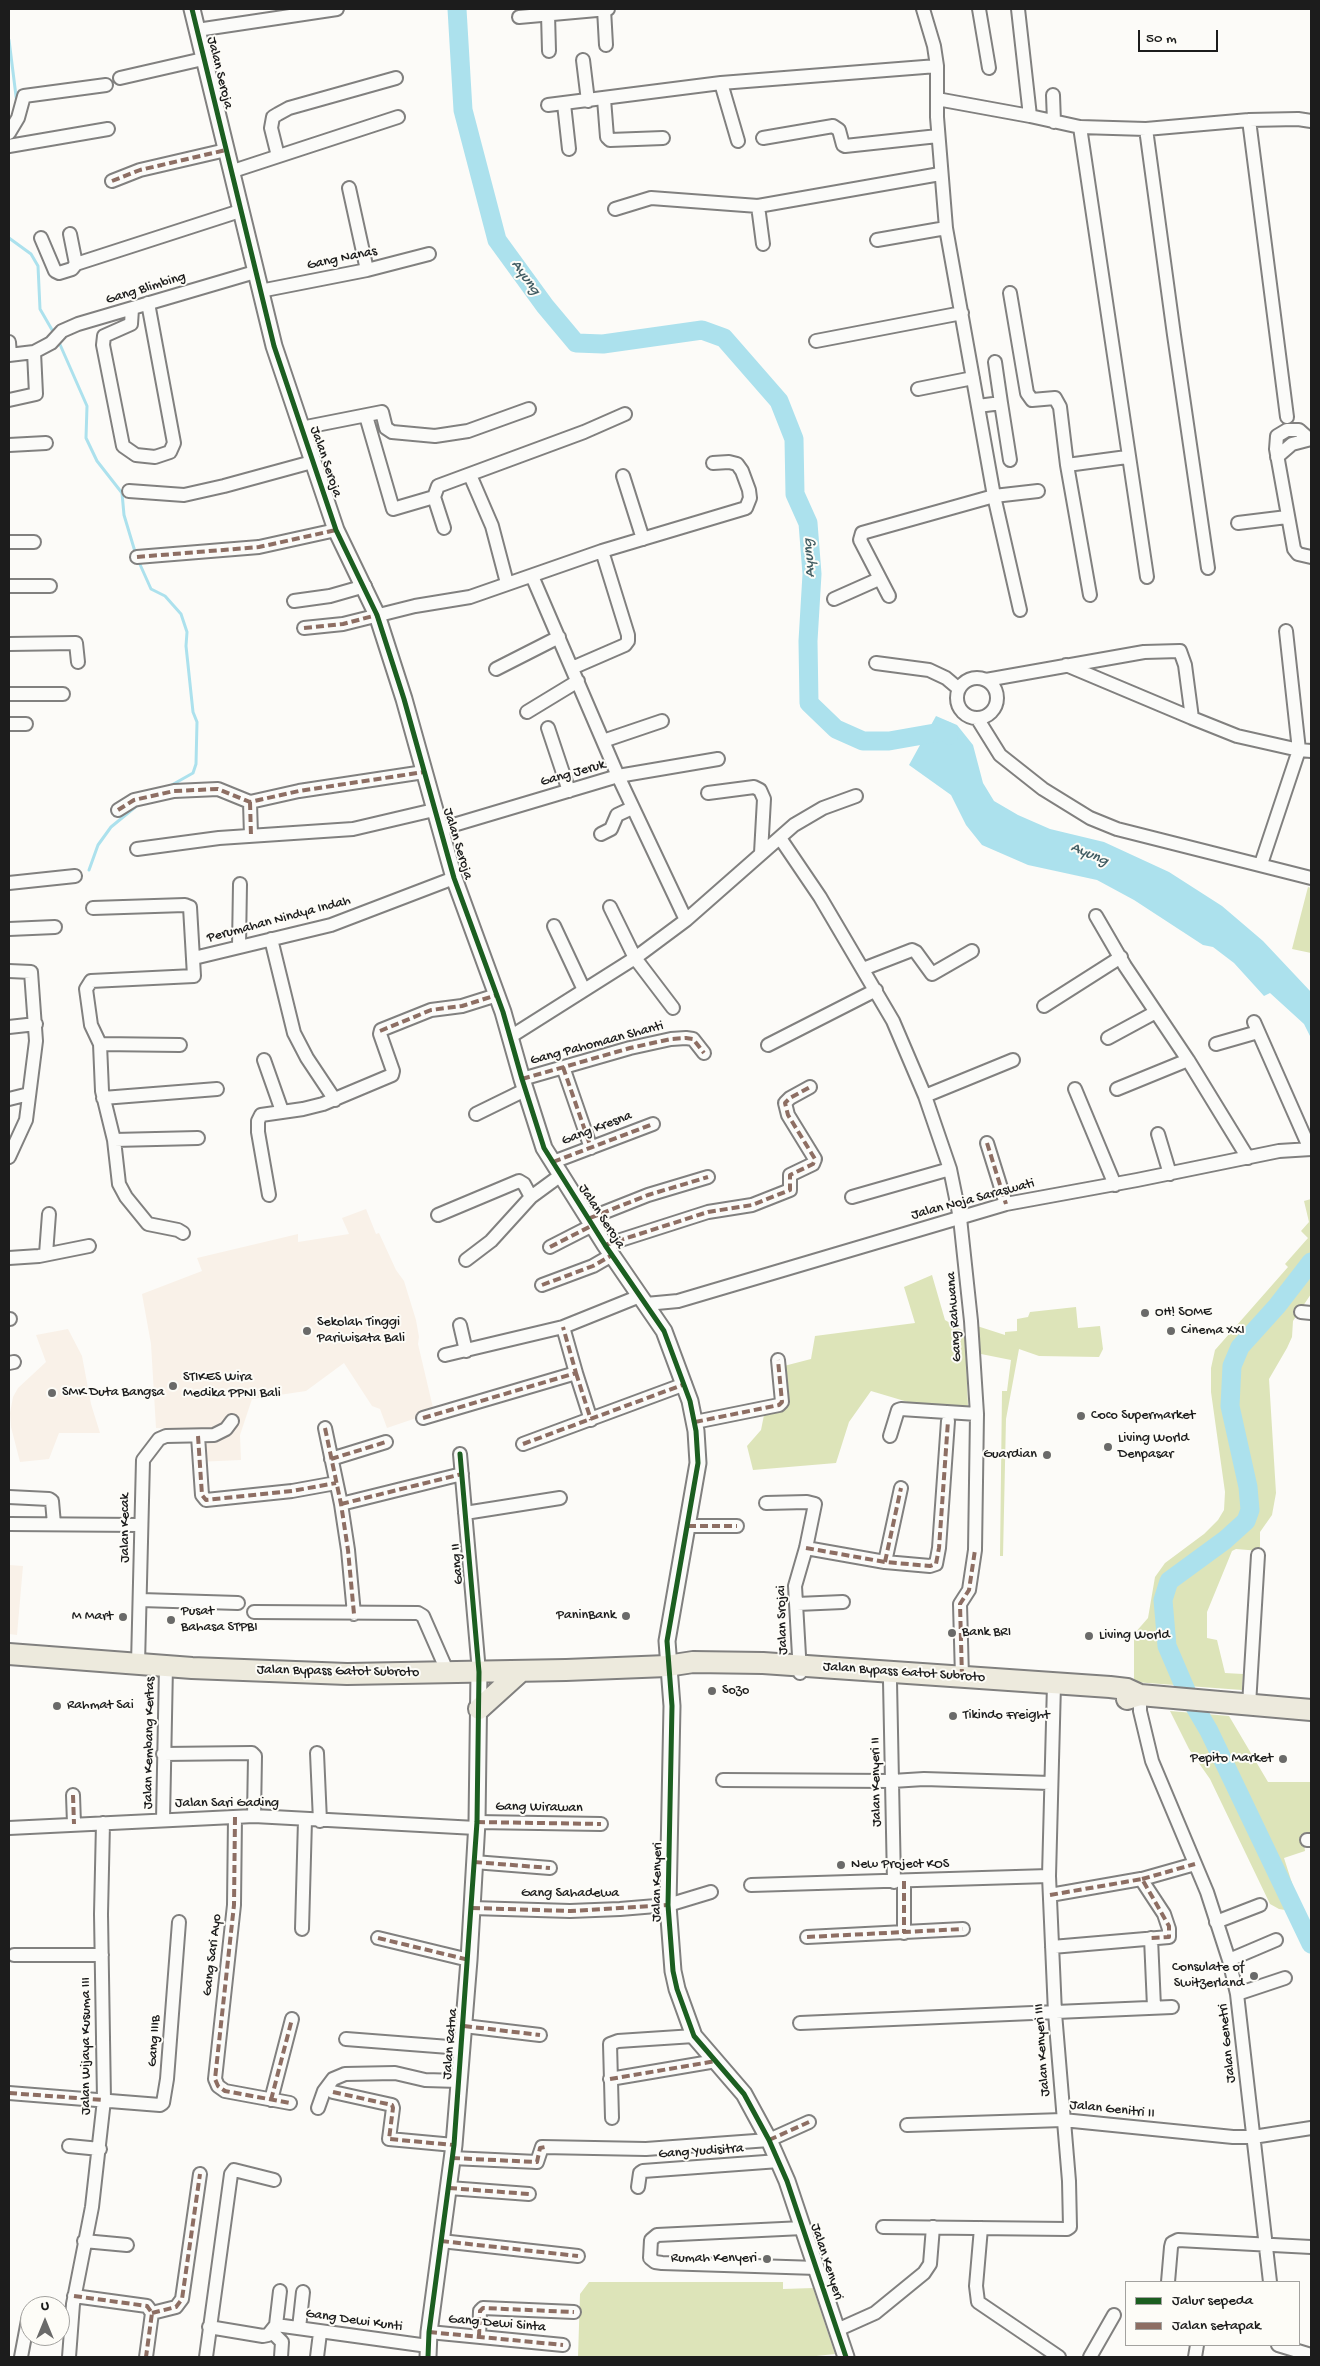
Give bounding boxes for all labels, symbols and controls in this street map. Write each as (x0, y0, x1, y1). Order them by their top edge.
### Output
scale bar (1140, 20, 1220, 52)
text: 50 m (1146, 30, 1177, 48)
street label: Jalan Seroja (202, 35, 236, 111)
street label: Gang Nanas (306, 243, 378, 275)
water label: Ayung (506, 257, 544, 299)
street label: Gang Blimbing (104, 269, 188, 309)
street label: Jalan Seroja (305, 424, 345, 500)
water label: Ayung (800, 538, 820, 578)
street label: Gang Jeruk (539, 757, 607, 791)
street label: Jalan Seroja (438, 806, 476, 882)
water label: Ayung (1068, 839, 1110, 871)
street label: Perumahan Nindya Indah (205, 893, 353, 947)
street label: Gang Pahomaan Shanti (528, 1018, 666, 1070)
street label: Gang Kresna (559, 1108, 635, 1150)
street label: Jalan Noja Saraswati (909, 1175, 1037, 1225)
street label: Jalan Seroja (574, 1181, 628, 1253)
street label: Gang Rahwana (943, 1271, 967, 1363)
place label: OH! SOME (1155, 1305, 1212, 1321)
marker: OH! SOME (1139, 1307, 1151, 1319)
place label: Sekolah Tinggi Pariwisata Bali (317, 1315, 405, 1348)
place label: Cinema XXI (1181, 1323, 1245, 1339)
marker: Sekolah Tinggi Pariwisata Bali (301, 1325, 313, 1337)
marker: Cinema XXI (1165, 1325, 1177, 1337)
place label: STIKES Wira Medika PPNI Bali (183, 1370, 281, 1402)
marker: STIKES Wira Medika PPNI Bali (167, 1380, 179, 1392)
place label: SMK Duta Bangsa (62, 1385, 164, 1401)
marker: SMK Duta Bangsa (46, 1387, 58, 1399)
place label: Coco Supermarket (1091, 1408, 1195, 1424)
marker: Coco Supermarket (1075, 1410, 1087, 1422)
place label: Living World Denpasar (1118, 1431, 1189, 1464)
marker: Living World Denpasar (1102, 1441, 1114, 1453)
place label: Guardian (983, 1447, 1037, 1463)
marker: Guardian (1041, 1449, 1053, 1461)
street label: Jalan Kecak (118, 1493, 134, 1563)
street label: Gang II (448, 1543, 468, 1585)
street label: Jalan Srojai (773, 1585, 793, 1655)
place label: Pusat Bahasa STPBI (181, 1604, 258, 1636)
place label: PaninBank (556, 1608, 616, 1624)
place label: M Mart (72, 1609, 113, 1625)
marker: PaninBank (620, 1610, 632, 1622)
marker: M Mart (117, 1611, 129, 1623)
marker: Pusat Bahasa STPBI (165, 1614, 177, 1626)
place label: Bank BRI (962, 1625, 1011, 1641)
marker: Bank BRI (946, 1627, 958, 1639)
place label: Living World (1099, 1628, 1170, 1644)
marker: Living World (1083, 1630, 1095, 1642)
street label: Jalan Bypass Gatot Subroto (822, 1659, 986, 1687)
street label: Jalan Bypass Gatot Subroto (257, 1662, 419, 1682)
street label: Jalan Kembang Kertas (140, 1677, 160, 1809)
place label: Sozo (722, 1683, 749, 1699)
marker: Sozo (706, 1685, 718, 1697)
place label: Rahmat Sai (67, 1698, 134, 1714)
marker: Rahmat Sai (51, 1700, 63, 1712)
place label: Tikindo Freight (963, 1708, 1050, 1724)
marker: Tikindo Freight (947, 1710, 959, 1722)
street label: Jalan Kenyeri II (868, 1737, 886, 1827)
place label: Pepito Market (1190, 1751, 1273, 1767)
marker: Pepito Market (1277, 1753, 1289, 1765)
street label: Jalan Sari Gading (175, 1796, 279, 1812)
street label: Gang Wirawan (495, 1799, 583, 1817)
street label: Jalan Kenyeri (649, 1842, 667, 1922)
place label: New Project KOS (851, 1857, 949, 1873)
marker: New Project KOS (835, 1859, 847, 1871)
street label: Gang Sahadewa (521, 1886, 619, 1902)
street label: Gang Sari Ayo (200, 1913, 226, 1997)
place label: Consulate of Switzerland (1172, 1960, 1244, 1992)
marker: Consulate of Switzerland (1248, 1970, 1260, 1982)
street label: Jalan Wijaya Kusuma III (79, 1977, 95, 2115)
street label: Jalan Kenyeri III (1031, 2003, 1055, 2097)
street label: Jalan Genetri (1215, 2003, 1241, 2083)
street label: Jalan Ratna (440, 2008, 462, 2080)
street label: Gang IIIB (145, 2015, 165, 2067)
street label: Jalan Genitri II (1069, 2097, 1155, 2123)
street label: Gang Yudisitra (658, 2141, 744, 2163)
street label: Jalan Kenyeri (806, 2222, 846, 2302)
place label: Rumah Kenyeri (671, 2251, 757, 2267)
marker: Rumah Kenyeri (761, 2253, 773, 2265)
legend (1125, 2281, 1300, 2346)
text: Jalur sepeda (1172, 2292, 1253, 2310)
north arrow (20, 2296, 70, 2346)
text: U (41, 2298, 49, 2315)
street label: Gang Dewi Kunti (304, 2306, 404, 2336)
street label: Gang Dewi Sinta (448, 2311, 546, 2337)
text: Jalan setapak (1172, 2317, 1261, 2335)

